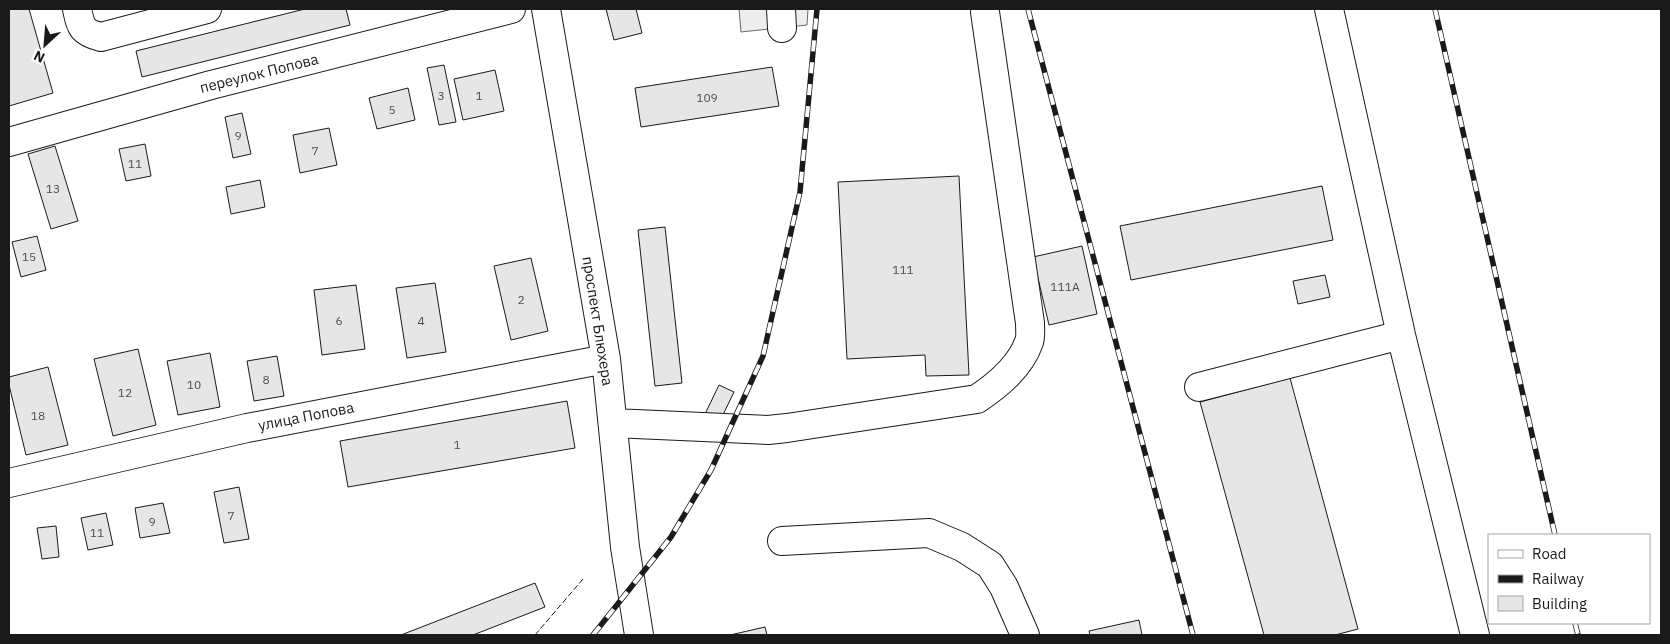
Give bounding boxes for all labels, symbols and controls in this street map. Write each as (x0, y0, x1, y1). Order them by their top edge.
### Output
north arrow (20, 20, 70, 70)
text: N (31, 46, 48, 67)
street label: переулок Попова (198, 49, 320, 97)
house number: 3 (437, 88, 445, 103)
house number: 1 (475, 88, 483, 103)
house number: 109 (696, 90, 718, 105)
house number: 5 (388, 102, 396, 117)
house number: 9 (234, 128, 242, 143)
house number: 7 (311, 143, 319, 158)
house number: 11 (128, 156, 142, 171)
house number: 13 (46, 181, 60, 196)
house number: 15 (22, 249, 36, 264)
street label: проспект Блюхера (578, 255, 618, 387)
house number: 111 (892, 262, 914, 277)
house number: 111А (1050, 279, 1080, 294)
house number: 2 (517, 292, 525, 307)
house number: 6 (335, 313, 343, 328)
house number: 4 (417, 313, 425, 328)
house number: 8 (262, 372, 270, 387)
house number: 10 (187, 377, 201, 392)
house number: 12 (118, 385, 132, 400)
street label: улица Попова (256, 397, 356, 435)
house number: 18 (31, 408, 45, 423)
house number: 1 (453, 437, 461, 452)
house number: 7 (227, 508, 235, 523)
house number: 9 (148, 514, 156, 529)
house number: 11 (90, 525, 104, 540)
legend (1488, 534, 1650, 624)
text: Road (1532, 544, 1567, 563)
text: Railway (1532, 569, 1585, 588)
text: Building (1532, 594, 1587, 613)

